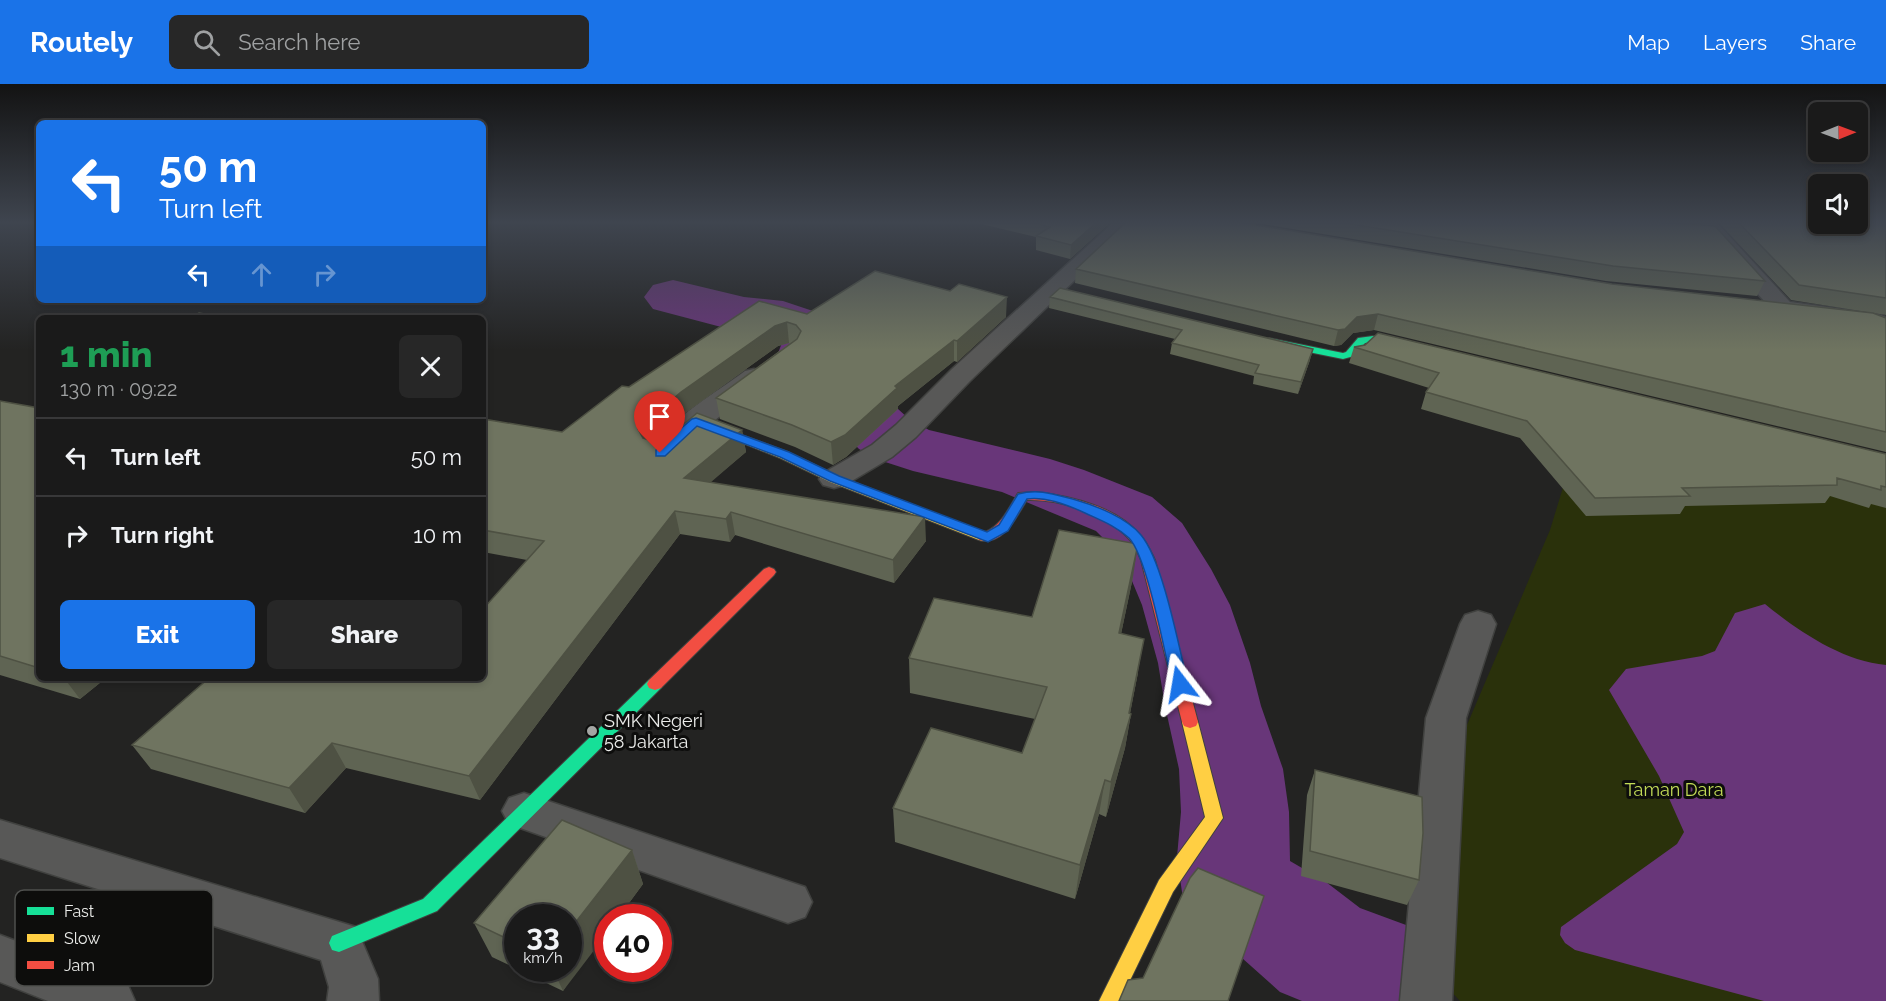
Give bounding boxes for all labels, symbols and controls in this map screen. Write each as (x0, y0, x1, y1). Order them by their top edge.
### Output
search box (169, 15, 589, 69)
text: Routely (30, 26, 133, 59)
icon: search (190, 26, 223, 59)
text: Search here (238, 29, 360, 55)
text: Map (1627, 30, 1670, 55)
text: Layers (1703, 30, 1767, 55)
text: Share (1800, 30, 1856, 55)
north arrow (1808, 102, 1868, 162)
map controls (1808, 102, 1868, 234)
text: 50 m (159, 143, 257, 192)
icon: left (60, 144, 138, 222)
button: sound (1808, 174, 1868, 234)
text: Turn left (159, 193, 262, 224)
icon: left (182, 258, 215, 291)
icon: ahead (245, 258, 278, 291)
icon: right (308, 258, 341, 291)
text: 1 min (60, 333, 152, 375)
button: close (399, 335, 462, 398)
text: 130 m · 09:22 (60, 377, 178, 401)
pin (634, 391, 685, 453)
icon: arrive (643, 400, 676, 433)
icon: left (60, 441, 93, 474)
text: Turn left (111, 444, 201, 470)
text: 50 m (411, 444, 462, 470)
icon: right (60, 519, 93, 552)
text: Turn right (111, 522, 214, 548)
text: 10 m (413, 522, 462, 548)
button: Exit (60, 600, 255, 669)
button: Share (267, 600, 462, 669)
position arrow (1148, 652, 1212, 716)
place label: SMK Negeri 58 Jakarta (604, 710, 703, 752)
marker: SMK Negeri 58 Jakarta (585, 724, 599, 738)
park label: Taman Dara (1624, 779, 1724, 800)
legend (15, 890, 213, 986)
text: Fast (64, 902, 95, 921)
speed limit sign: 40 (594, 904, 672, 982)
text: 33 (526, 918, 560, 953)
text: Slow (64, 929, 100, 948)
text: km/h (523, 949, 563, 967)
text: Jam (64, 956, 95, 975)

